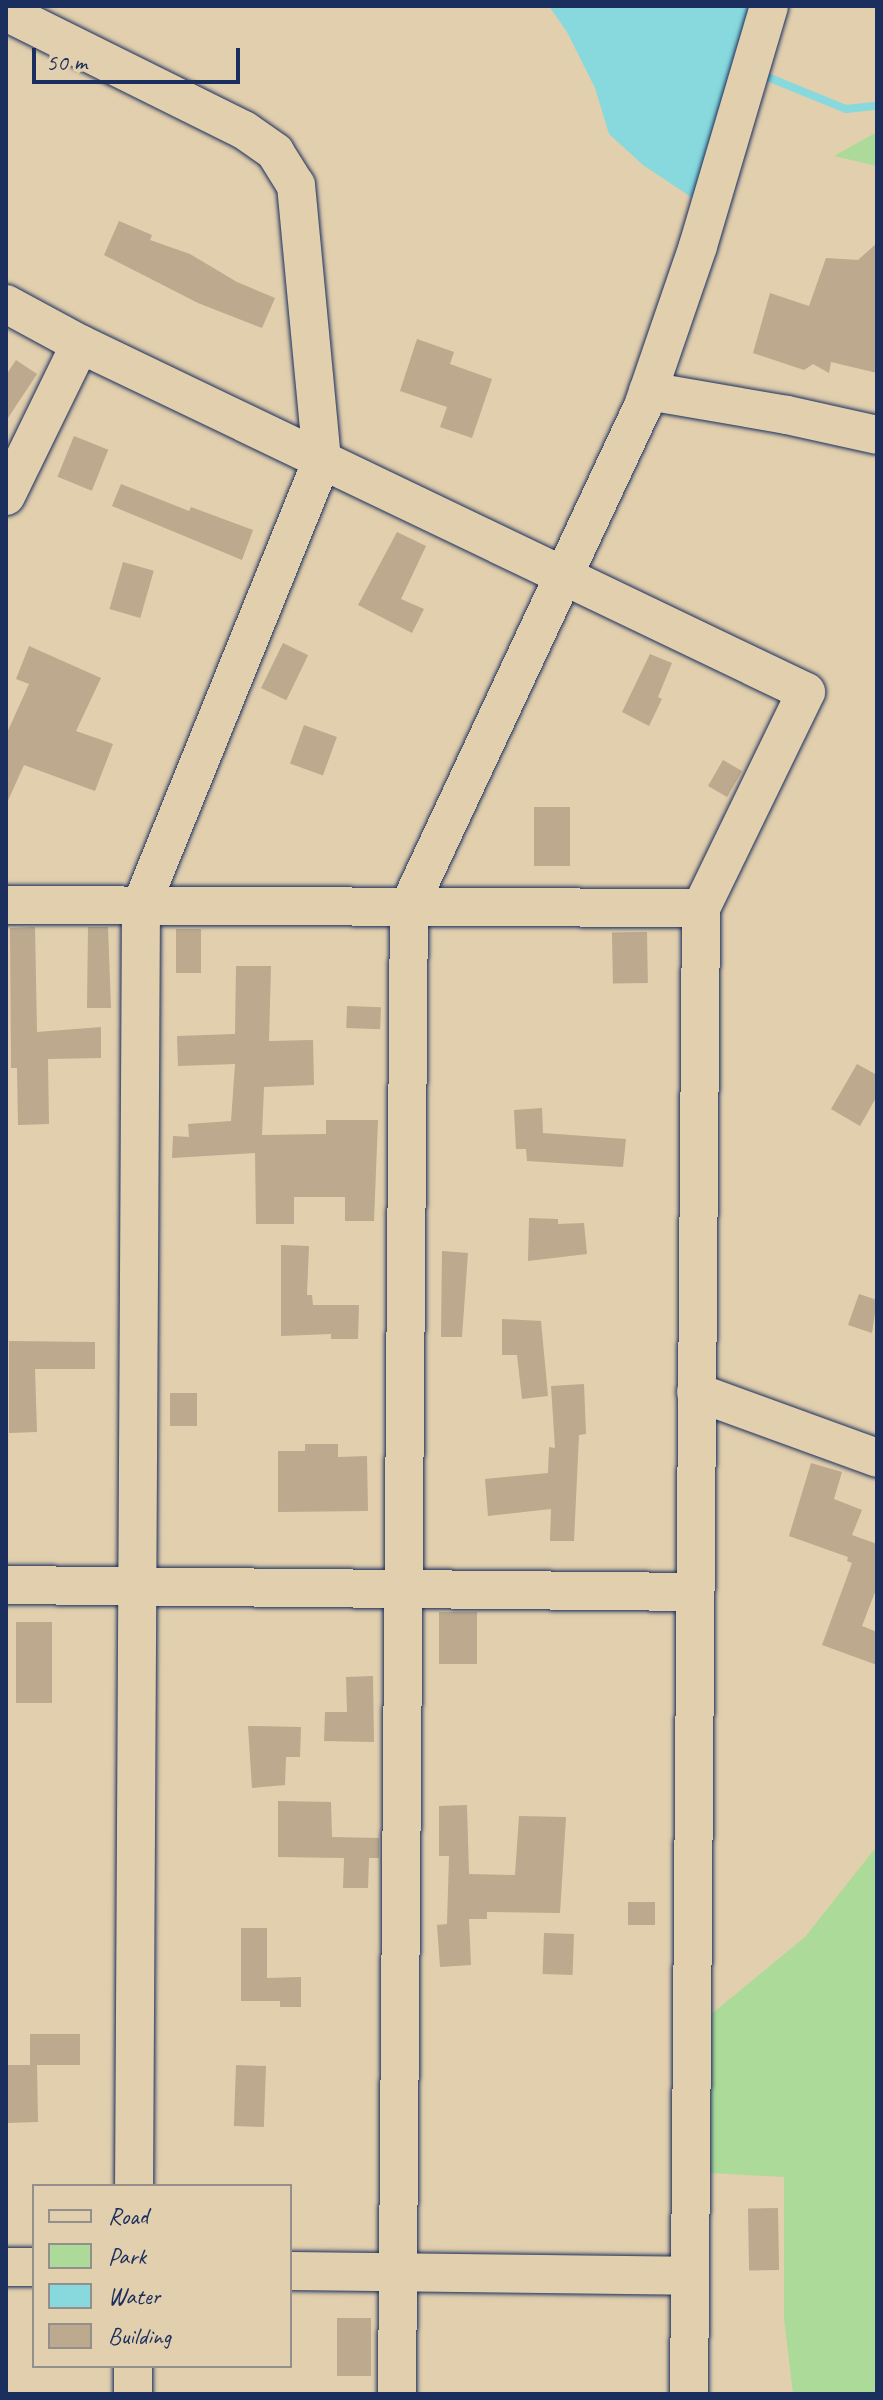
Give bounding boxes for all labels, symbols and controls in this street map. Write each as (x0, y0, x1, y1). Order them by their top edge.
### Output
scale bar (36, 32, 244, 82)
text: 50 m (46, 47, 87, 77)
legend (32, 2184, 292, 2368)
text: Road (108, 2201, 148, 2231)
text: Park (108, 2241, 146, 2271)
text: Water (108, 2281, 160, 2311)
text: Building (108, 2321, 171, 2351)

